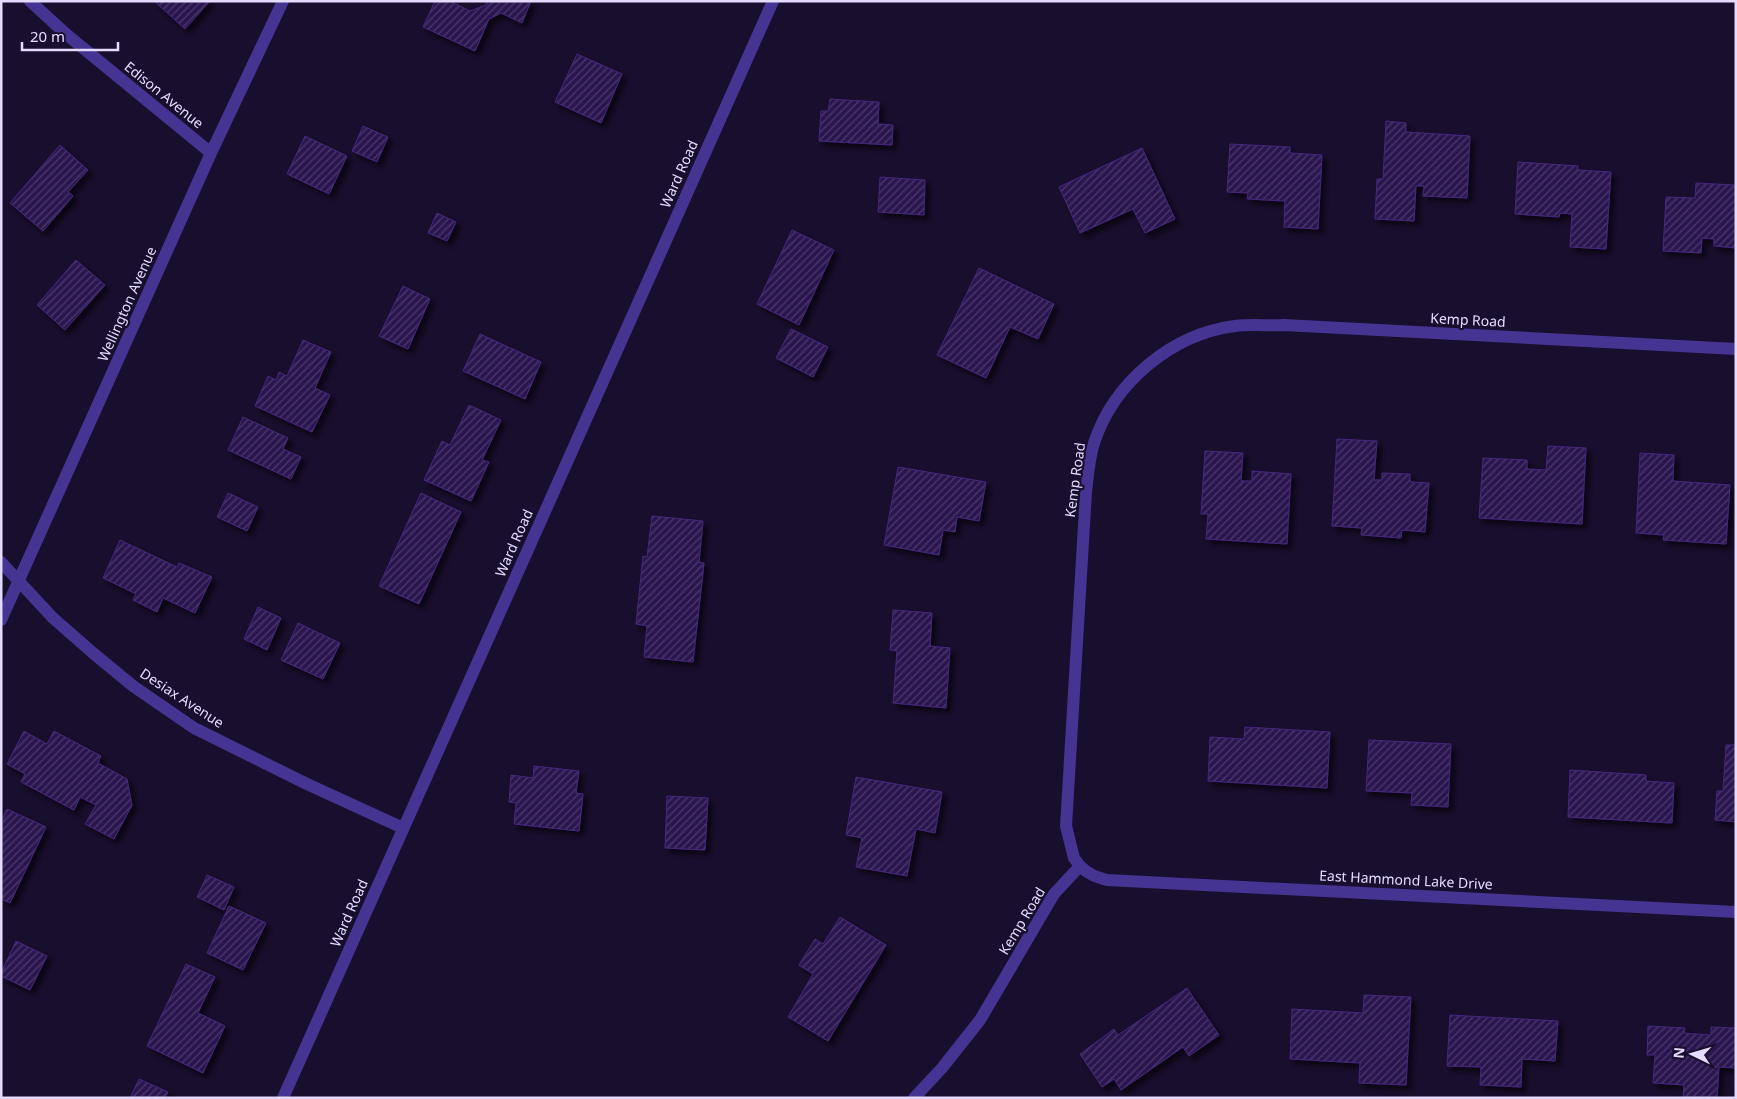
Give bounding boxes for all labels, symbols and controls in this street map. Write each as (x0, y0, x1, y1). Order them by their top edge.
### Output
scale bar (22, 20, 119, 52)
text: 20 m (30, 26, 65, 46)
street label: Edison Avenue (121, 57, 208, 132)
street label: Ward Road (655, 137, 702, 211)
street label: Wellington Avenue (93, 243, 160, 364)
street label: Kemp Road (1430, 308, 1506, 331)
street label: Kemp Road (1060, 441, 1089, 519)
street label: Ward Road (490, 506, 537, 580)
street label: Desiax Avenue (137, 663, 228, 732)
street label: East Hammond Lake Drive (1319, 865, 1493, 894)
street label: Ward Road (325, 876, 372, 950)
street label: Kemp Road (994, 883, 1049, 958)
north arrow (1667, 1029, 1717, 1079)
text: N (1669, 1046, 1689, 1059)

